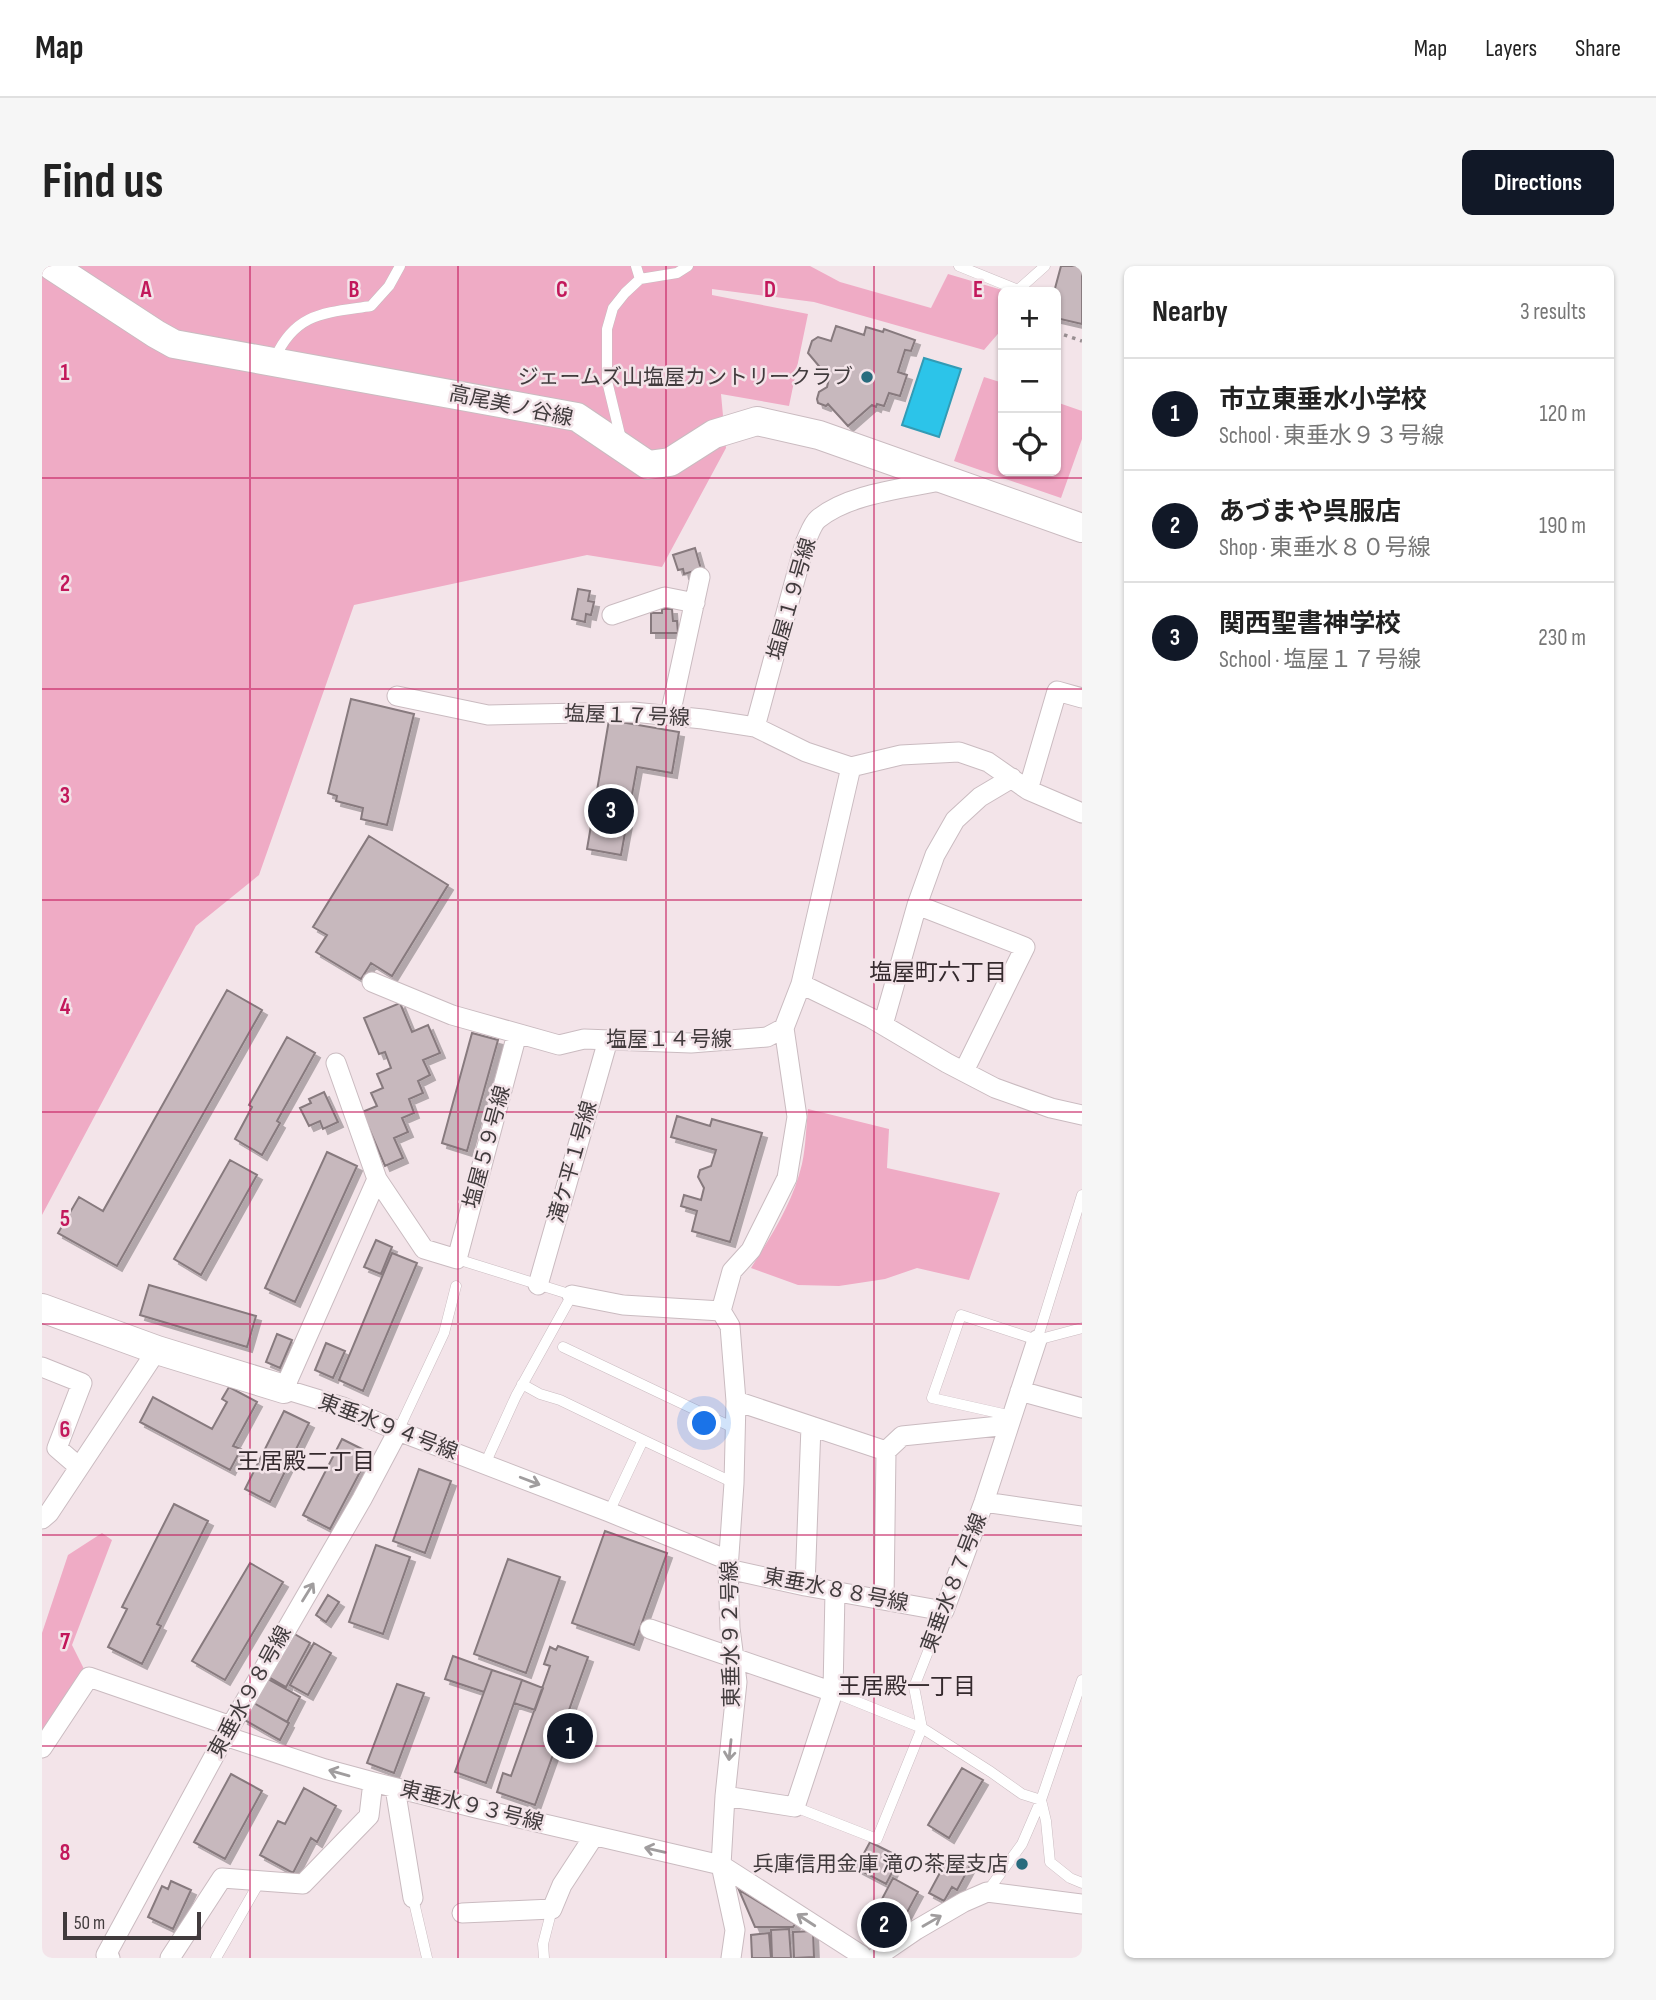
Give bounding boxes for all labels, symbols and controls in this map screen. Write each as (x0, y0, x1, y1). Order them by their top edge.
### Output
text: Map (35, 28, 84, 68)
text: Map (1414, 34, 1447, 63)
text: Layers (1485, 34, 1537, 63)
text: Share (1575, 34, 1621, 63)
button: Directions (1462, 150, 1614, 215)
text: Find us (42, 153, 164, 212)
text: A (140, 276, 153, 304)
text: B (349, 276, 360, 304)
text: C (556, 276, 568, 304)
text: D (764, 276, 776, 304)
text: E (973, 276, 983, 304)
map controls (998, 287, 1061, 476)
button: + (998, 287, 1061, 350)
text: Nearby (1152, 294, 1228, 330)
text: 3 results (1520, 298, 1586, 326)
button: − (998, 350, 1061, 413)
text: 1 (60, 359, 70, 387)
place label: ジェームズ山塩屋カントリークラブ (518, 365, 853, 390)
marker: ジェームズ山塩屋カントリークラブ (859, 369, 875, 385)
street label: 高尾美ノ谷線 (447, 381, 575, 431)
text: 市立東垂水小学校 (1219, 385, 1427, 416)
text: 1 (1170, 400, 1180, 428)
text: 120 m (1540, 400, 1586, 428)
button: locate (998, 413, 1061, 476)
text: School · 東垂水９３号線 (1219, 422, 1444, 450)
text: あづまや呉服店 (1219, 497, 1401, 528)
text: 2 (1170, 512, 1180, 540)
text: 190 m (1539, 512, 1586, 540)
text: Shop · 東垂水８０号線 (1219, 534, 1431, 562)
street label: 塩屋１９号線 (763, 535, 821, 663)
text: 2 (60, 570, 70, 598)
text: 関西聖書神学校 (1219, 609, 1401, 640)
text: 3 (1170, 624, 1180, 652)
text: 230 m (1538, 624, 1586, 652)
text: School · 塩屋１７号線 (1219, 646, 1421, 674)
street label: 塩屋１７号線 (564, 701, 690, 731)
text: 3 (60, 782, 70, 810)
pin: 3 (588, 785, 634, 837)
district label: 塩屋町六丁目 (869, 959, 1007, 987)
text: 4 (60, 993, 71, 1021)
street label: 塩屋１４号線 (606, 1027, 732, 1052)
street label: 塩屋５９号線 (459, 1083, 515, 1211)
street label: 滝ケ平１号線 (544, 1098, 602, 1226)
text: 5 (60, 1205, 70, 1233)
street label: 東垂水９４号線 (315, 1389, 461, 1465)
your location (687, 1406, 721, 1440)
text: 6 (60, 1416, 70, 1444)
district label: 王居殿二丁目 (237, 1448, 375, 1476)
one-way arrow (519, 1476, 540, 1489)
street label: 東垂水８７号線 (916, 1510, 992, 1656)
street label: 東垂水９２号線 (717, 1560, 745, 1708)
street label: 東垂水８８号線 (761, 1564, 911, 1616)
one-way arrow (302, 1583, 316, 1603)
street label: 東垂水９８号線 (203, 1622, 297, 1762)
text: 7 (60, 1628, 70, 1656)
district label: 王居殿一丁目 (838, 1673, 976, 1701)
pin: 1 (547, 1710, 593, 1762)
one-way arrow (723, 1739, 736, 1761)
one-way arrow (328, 1765, 350, 1778)
street label: 東垂水９３号線 (398, 1776, 546, 1836)
text: 8 (60, 1839, 71, 1867)
one-way arrow (644, 1843, 667, 1856)
place label: 兵庫信用金庫 滝の茶屋支店 (753, 1852, 1008, 1877)
marker: 兵庫信用金庫 滝の茶屋支店 (1014, 1856, 1030, 1872)
pin: 2 (861, 1899, 907, 1951)
scale bar (63, 1909, 201, 1941)
text: 50 m (74, 1912, 105, 1935)
one-way arrow (796, 1912, 816, 1926)
one-way arrow (921, 1913, 941, 1927)

